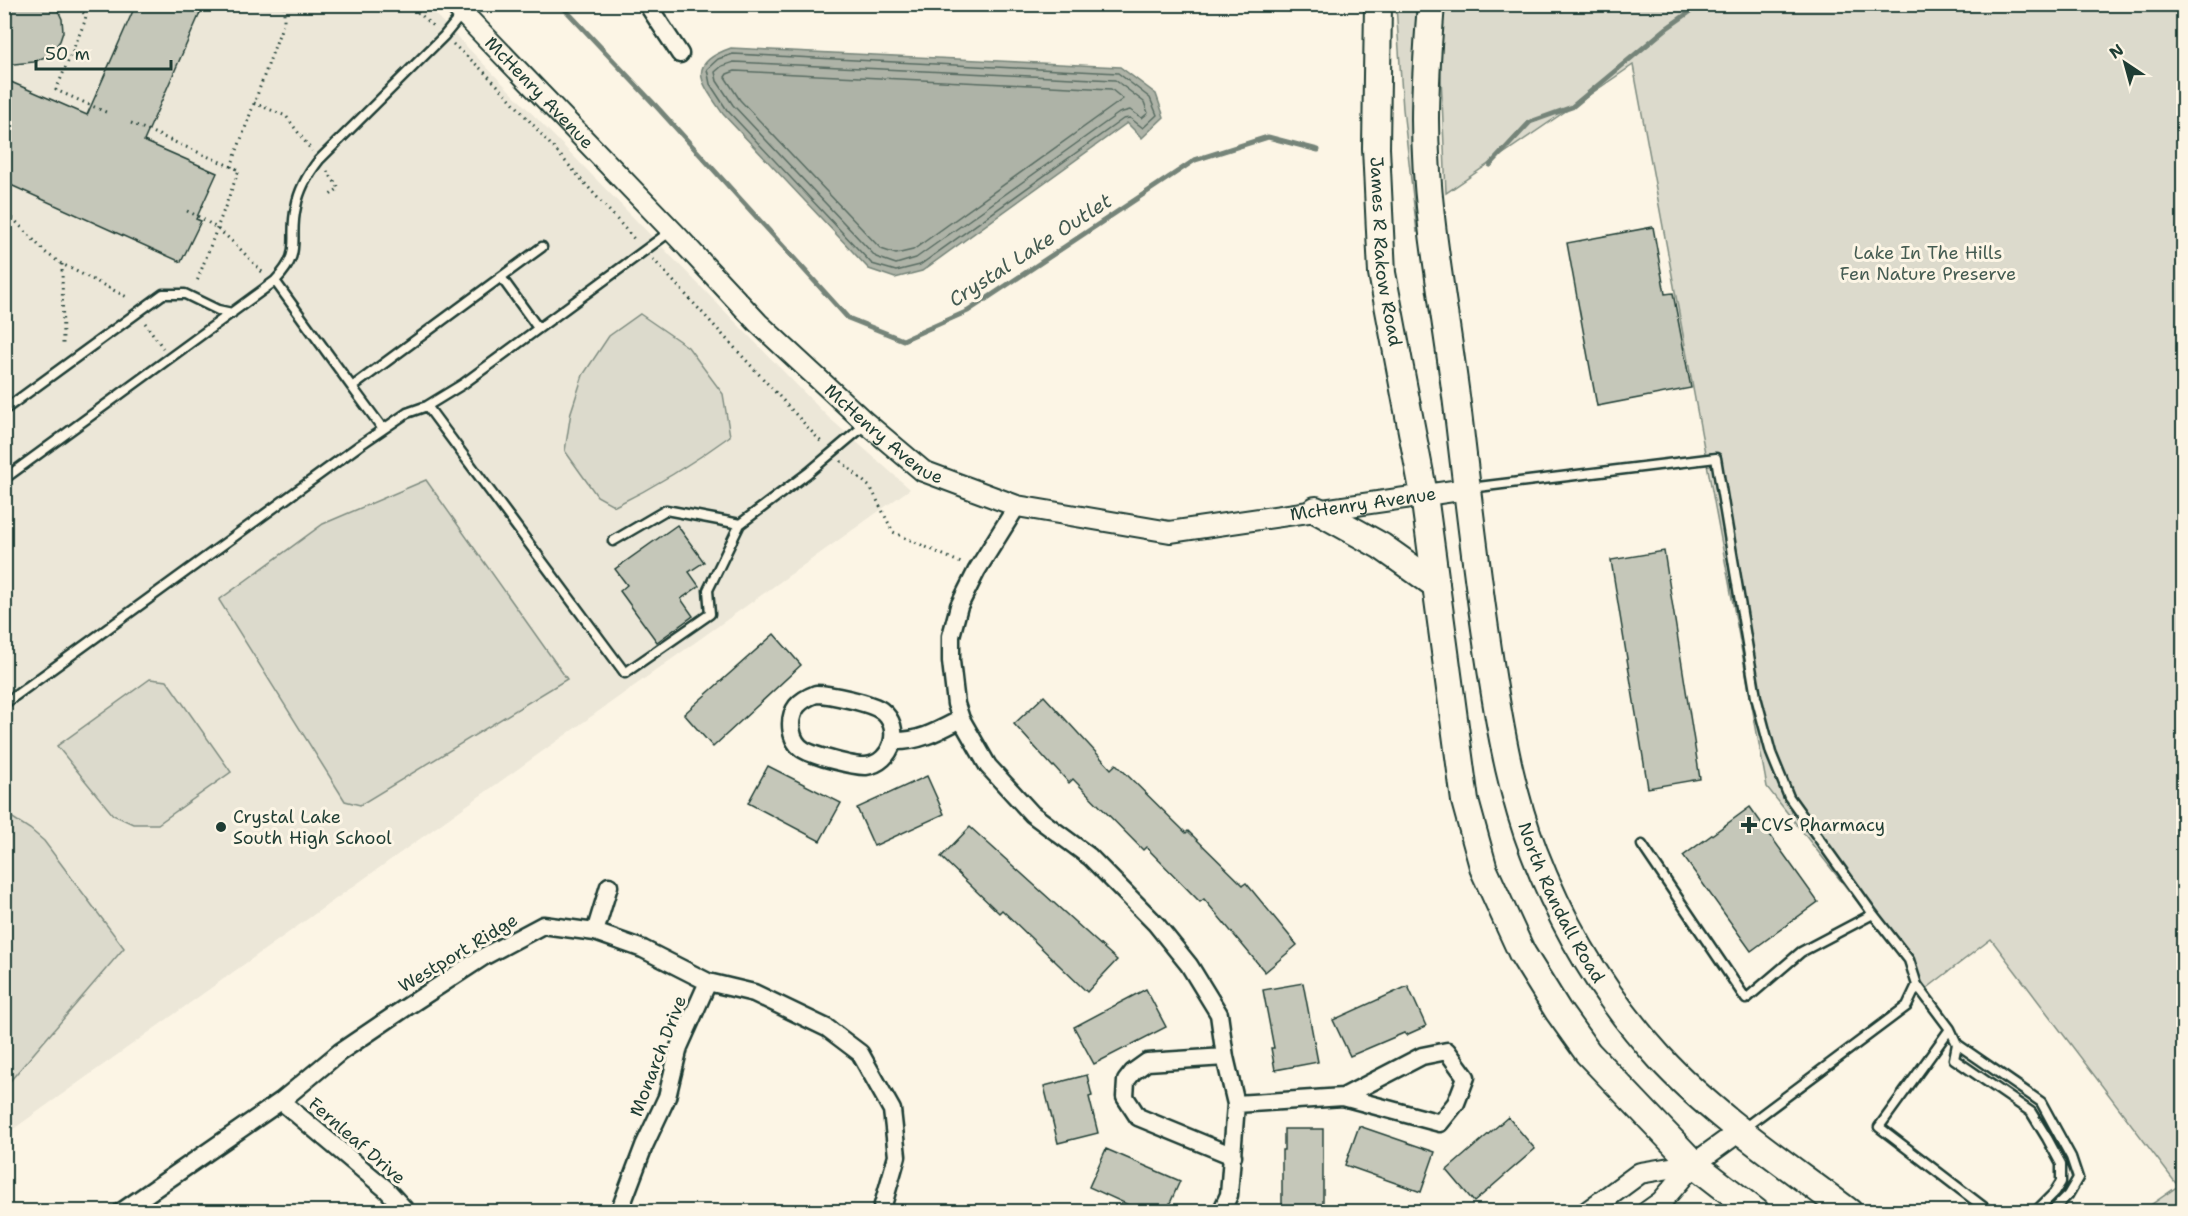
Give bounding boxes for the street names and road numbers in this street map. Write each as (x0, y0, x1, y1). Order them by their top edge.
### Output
street label: McHenry Avenue (479, 31, 599, 154)
street label: James R Rakow Road (1364, 156, 1408, 348)
street label: McHenry Avenue (819, 378, 946, 489)
street label: McHenry Avenue (1288, 482, 1438, 526)
street label: North Randall Road (1512, 819, 1610, 988)
street label: Westport Ridge (394, 908, 522, 998)
street label: Monarch Drive (624, 992, 692, 1120)
street label: Fernleaf Drive (303, 1092, 411, 1190)

